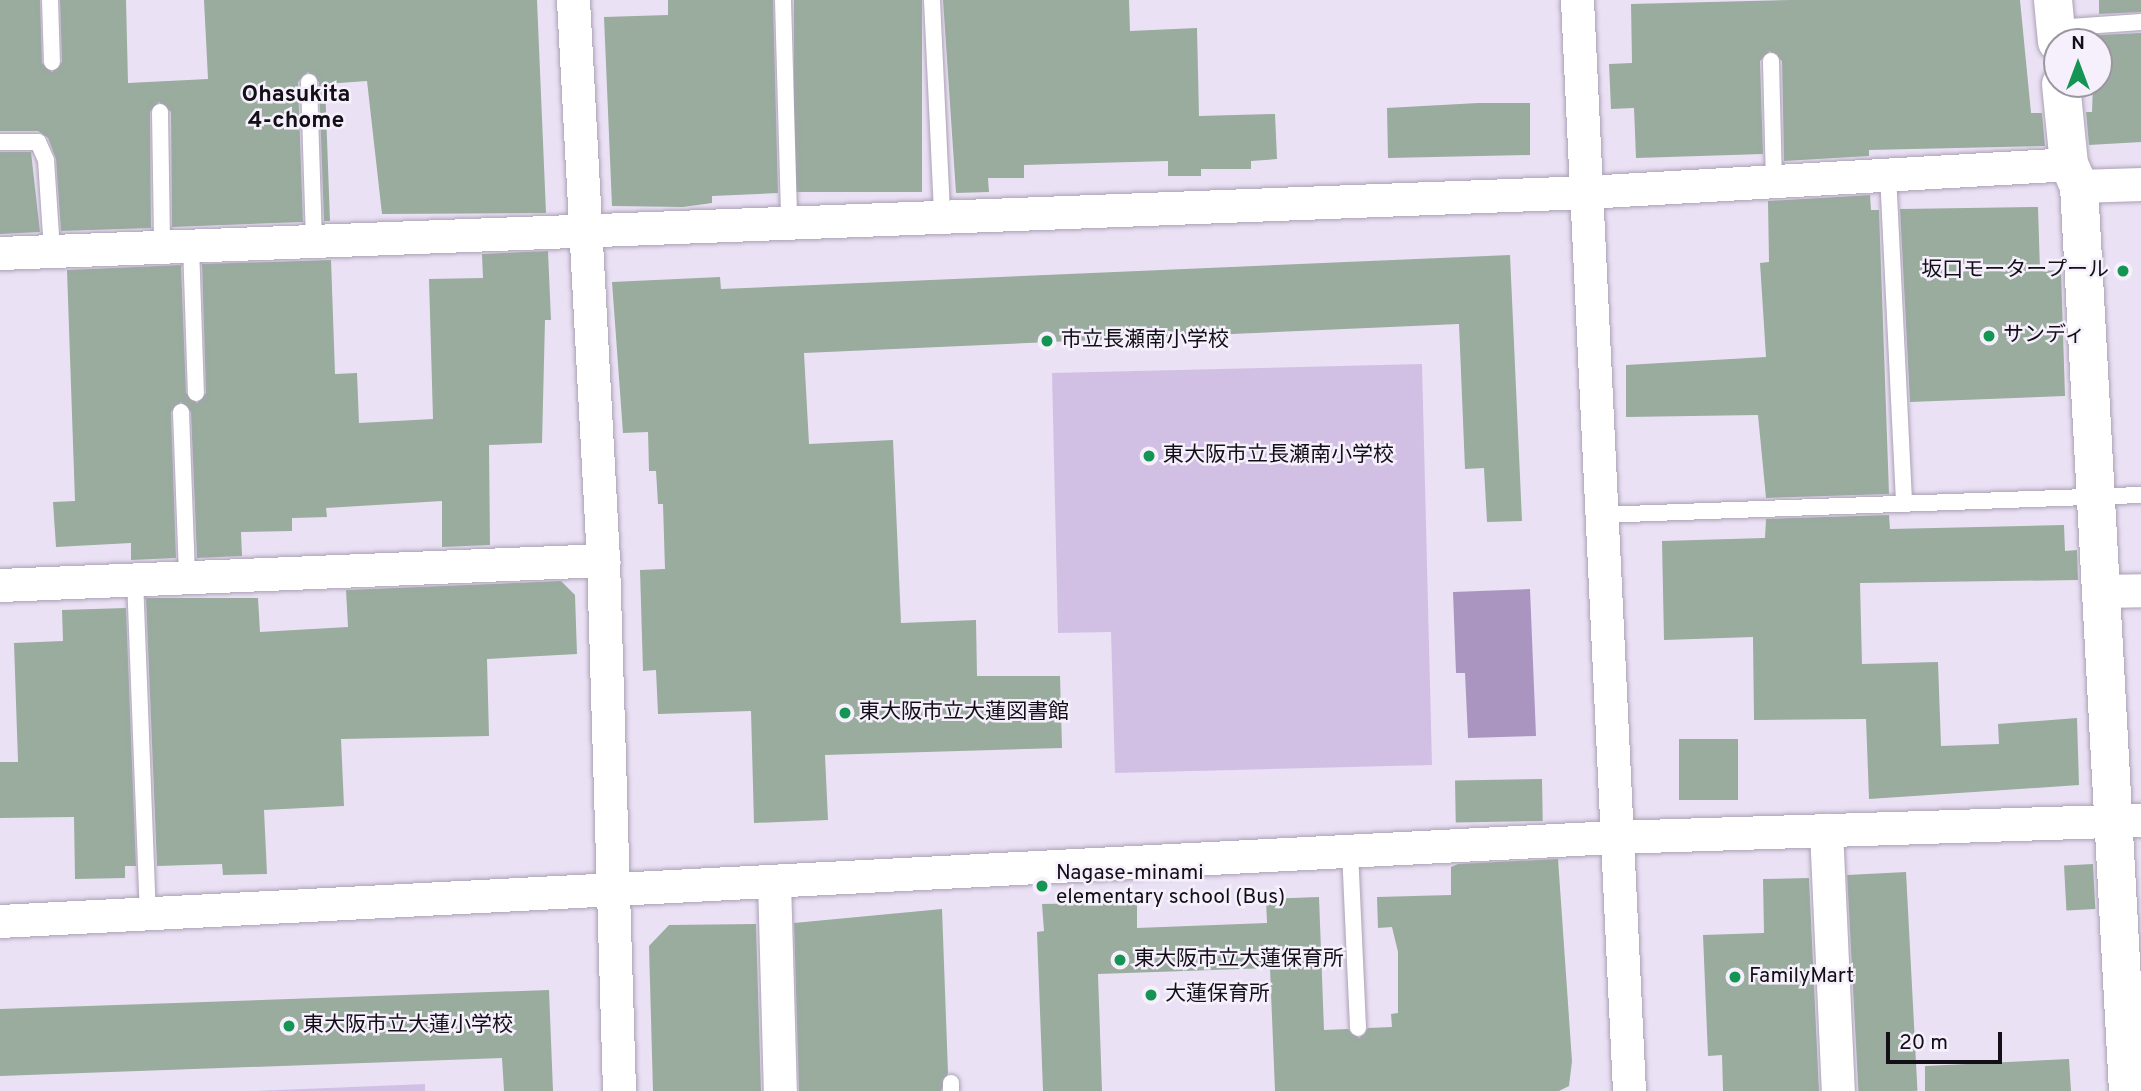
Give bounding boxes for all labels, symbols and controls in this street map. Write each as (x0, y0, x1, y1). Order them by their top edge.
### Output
north arrow (2043, 28, 2113, 98)
text: N (2071, 32, 2085, 56)
district label: Ohasukita 4-chome (242, 82, 350, 136)
place label: 坂口モータープール (1920, 258, 2109, 284)
marker: 坂口モータープール (2115, 263, 2131, 279)
place label: サンディ (2003, 323, 2087, 349)
place label: 市立長瀬南小学校 (1061, 328, 1229, 354)
marker: サンディ (1981, 328, 1997, 344)
marker: 市立長瀬南小学校 (1039, 333, 1055, 349)
place label: 東大阪市立長瀬南小学校 (1163, 443, 1394, 469)
marker: 東大阪市立長瀬南小学校 (1141, 448, 1157, 464)
place label: 東大阪市立大蓮図書館 (859, 700, 1069, 726)
marker: 東大阪市立大蓮図書館 (837, 705, 853, 721)
place label: Nagase-minami elementary school (Bus) (1056, 861, 1285, 911)
marker: Nagase-minami elementary school (Bus) (1034, 878, 1050, 894)
place label: 東大阪市立大蓮保育所 (1134, 947, 1344, 973)
marker: 東大阪市立大蓮保育所 (1112, 952, 1128, 968)
place label: FamilyMart (1749, 964, 1854, 990)
marker: FamilyMart (1727, 969, 1743, 985)
place label: 大蓮保育所 (1165, 982, 1270, 1008)
marker: 大蓮保育所 (1143, 987, 1159, 1003)
place label: 東大阪市立大蓮小学校 (303, 1013, 513, 1039)
marker: 東大阪市立大蓮小学校 (281, 1018, 297, 1034)
scale bar (1889, 1018, 2004, 1062)
text: 20 m (1899, 1030, 1948, 1057)

